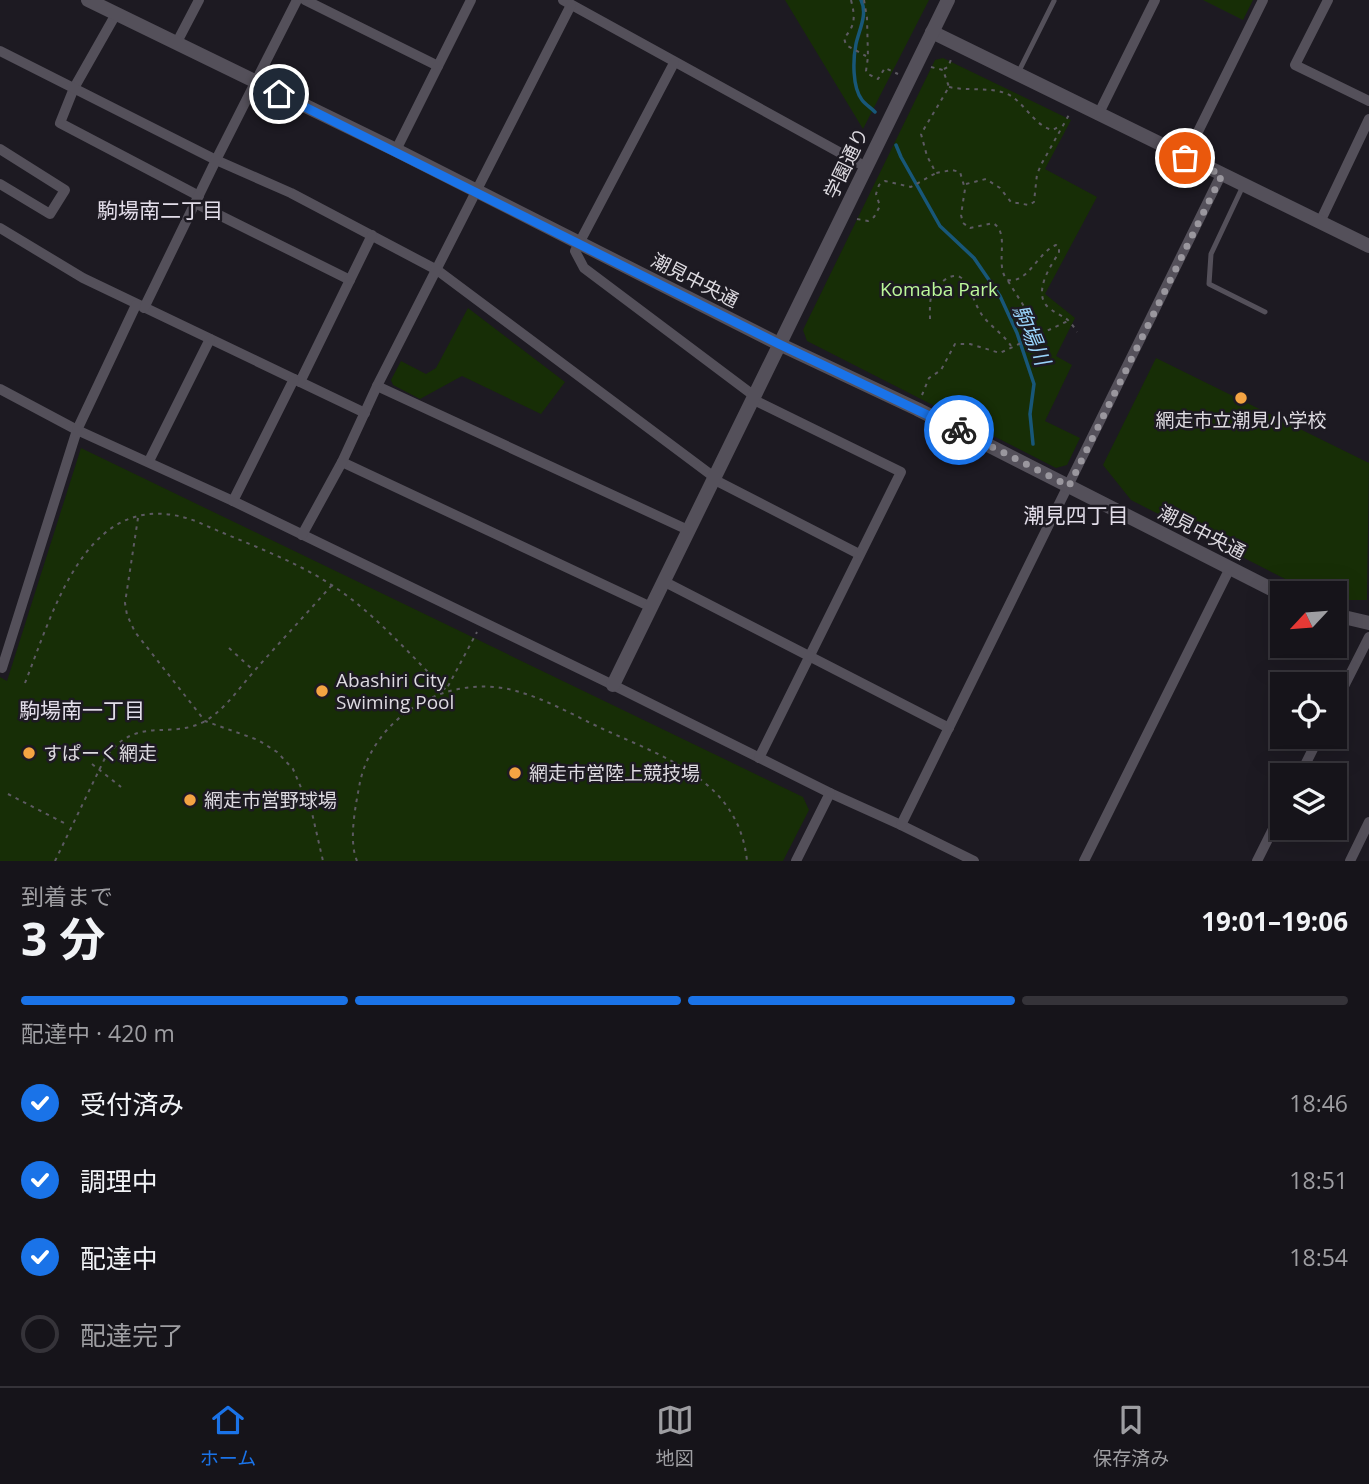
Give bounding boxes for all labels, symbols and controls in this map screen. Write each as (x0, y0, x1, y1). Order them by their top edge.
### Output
pin (249, 64, 309, 124)
icon: home (260, 75, 298, 113)
street label: 学園通り (818, 123, 874, 203)
pin (1155, 128, 1215, 188)
icon: bag (1166, 139, 1204, 177)
district label: 駒場南二丁目 (97, 196, 223, 224)
street label: 潮見中央通 (647, 247, 743, 313)
park label: Komaba Park (880, 276, 998, 302)
water label: 駒場川 (1007, 300, 1058, 371)
marker: 網走市立潮見小学校 (1233, 390, 1249, 406)
courier (924, 395, 994, 465)
place label: 網走市立潮見小学校 (1155, 407, 1327, 433)
icon: bike (940, 411, 978, 449)
street label: 潮見中央通 (1154, 499, 1250, 565)
district label: 潮見四丁目 (1024, 501, 1129, 529)
north arrow (1270, 581, 1348, 658)
map controls (1270, 581, 1347, 840)
place label: Abashiri City Swiming Pool (336, 667, 454, 715)
button: locate (1270, 672, 1347, 749)
marker: Abashiri City Swiming Pool (314, 683, 330, 699)
district label: 駒場南一丁目 (19, 696, 145, 724)
place label: すぱーく網走 (43, 740, 157, 766)
marker: すぱーく網走 (21, 745, 37, 761)
place label: 網走市営陸上競技場 (529, 760, 700, 786)
button: layers (1270, 763, 1347, 840)
marker: 網走市営陸上競技場 (507, 765, 523, 781)
place label: 網走市営野球場 (204, 787, 337, 813)
marker: 網走市営野球場 (182, 792, 198, 808)
text: 到着まで (21, 880, 113, 912)
text: 19:01–19:06 (1201, 903, 1348, 939)
text: 3 分 (21, 907, 105, 969)
text: 配達中 · 420 m (21, 1017, 175, 1049)
icon: check (21, 1084, 59, 1122)
text: 受付済み (80, 1086, 184, 1122)
text: 18:46 (1289, 1087, 1348, 1119)
icon: check (21, 1161, 59, 1199)
text: 調理中 (80, 1163, 158, 1199)
text: 18:51 (1289, 1164, 1348, 1196)
icon: check (21, 1238, 59, 1276)
text: 配達中 (80, 1240, 158, 1276)
text: 18:54 (1289, 1241, 1348, 1273)
text: 配達完了 (80, 1317, 184, 1353)
tab: ホーム (200, 1401, 256, 1471)
tab: 地図 (656, 1401, 694, 1471)
tab: 保存済み (1093, 1401, 1169, 1471)

